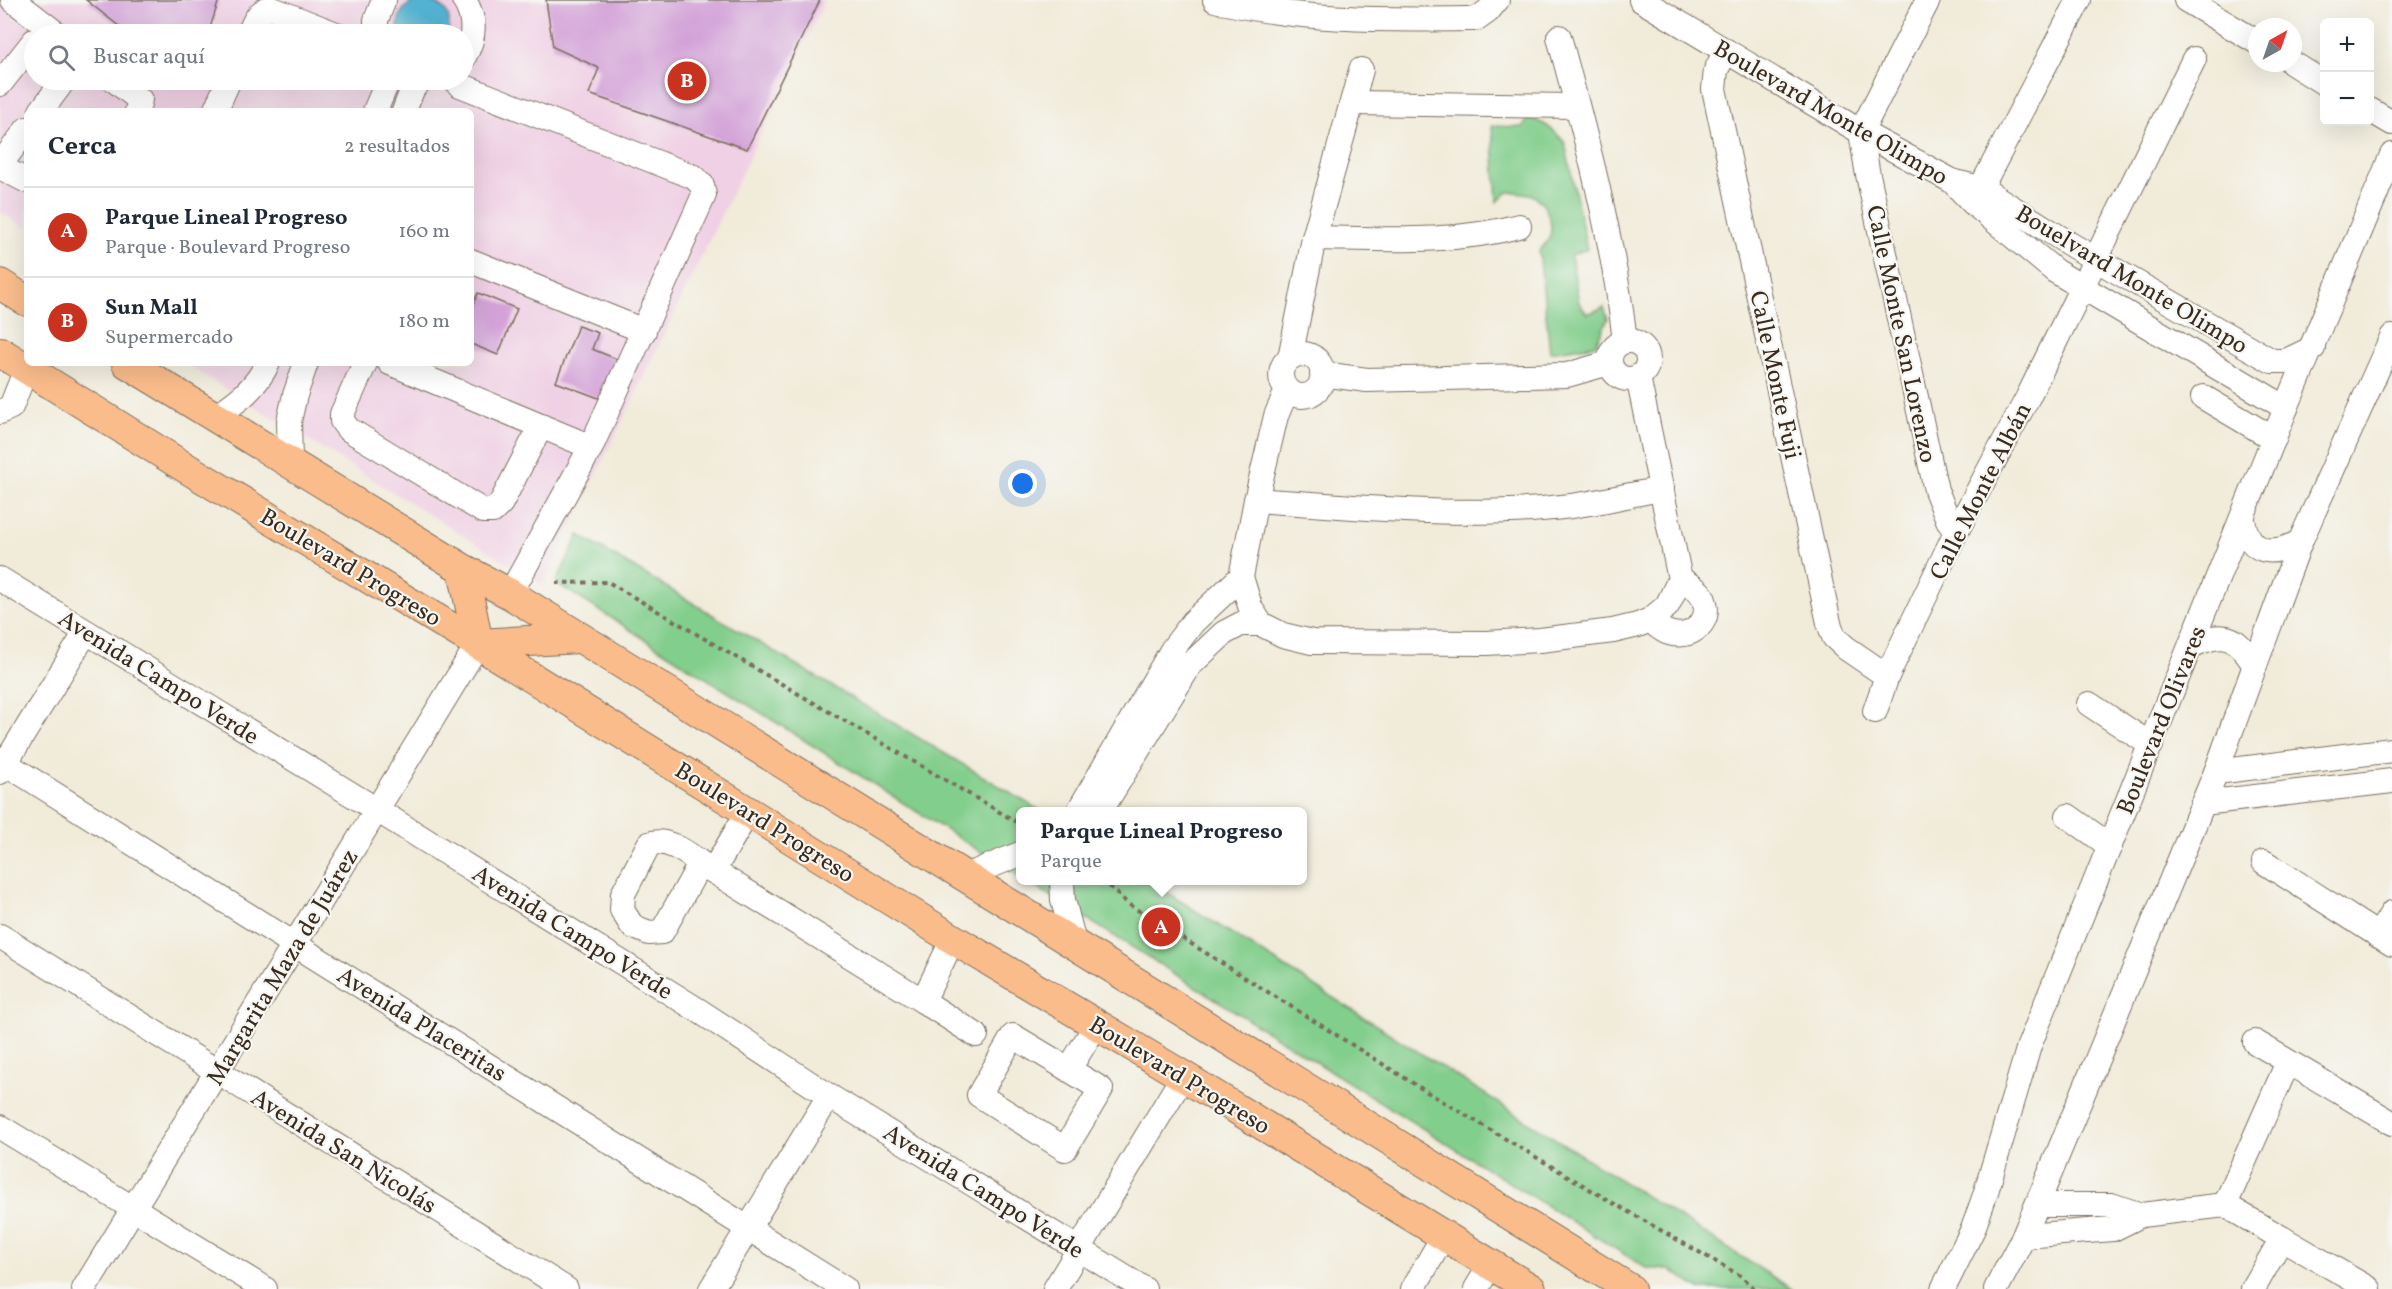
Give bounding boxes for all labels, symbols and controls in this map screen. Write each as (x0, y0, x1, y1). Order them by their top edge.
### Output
north arrow (2248, 18, 2302, 72)
map controls (2320, 18, 2374, 126)
button: + (2320, 18, 2374, 72)
search box (24, 24, 474, 90)
street label: Boulevard Monte Olimpo (1706, 33, 1954, 195)
icon: search (45, 41, 78, 74)
text: Buscar aquí (93, 42, 205, 73)
pin: B (668, 58, 706, 104)
button: − (2320, 72, 2374, 126)
text: Cerca (48, 129, 117, 165)
text: 2 resultados (344, 133, 450, 161)
street label: Bouelvard Monte Olimpo (2008, 198, 2254, 364)
street label: Calle Monte San Lorenzo (1856, 202, 1944, 466)
text: Parque Lineal Progreso (105, 203, 348, 234)
text: A (60, 218, 75, 246)
text: 160 m (398, 218, 450, 246)
text: Parque · Boulevard Progreso (105, 234, 350, 262)
street label: Calle Monte Fuji (1740, 288, 1809, 463)
text: Sun Mall (105, 293, 198, 324)
text: B (61, 308, 74, 336)
text: 180 m (398, 308, 450, 336)
text: Supermercado (105, 324, 233, 352)
street label: Calle Monte Albán (1922, 397, 2041, 586)
your location (1008, 469, 1037, 498)
street label: Boulevard Progreso (253, 501, 447, 636)
street label: Avenida Campo Verde (51, 603, 265, 754)
street label: Boulevard Olivares (2109, 621, 2216, 820)
street label: Boulevard Progreso (668, 755, 860, 893)
popup (1016, 807, 1307, 885)
text: Parque Lineal Progreso (1040, 817, 1283, 848)
street label: Margarita Maza de Juárez (199, 843, 368, 1093)
text: Parque (1040, 848, 1102, 876)
street label: Avenida Campo Verde (465, 858, 679, 1009)
pin: A (1142, 904, 1180, 950)
street label: Avenida Placeritas (330, 960, 512, 1092)
street label: Boulevard Progreso (1082, 1009, 1276, 1144)
street label: Avenida San Nicolás (244, 1082, 442, 1224)
street label: Avenida Campo Verde (876, 1117, 1090, 1268)

